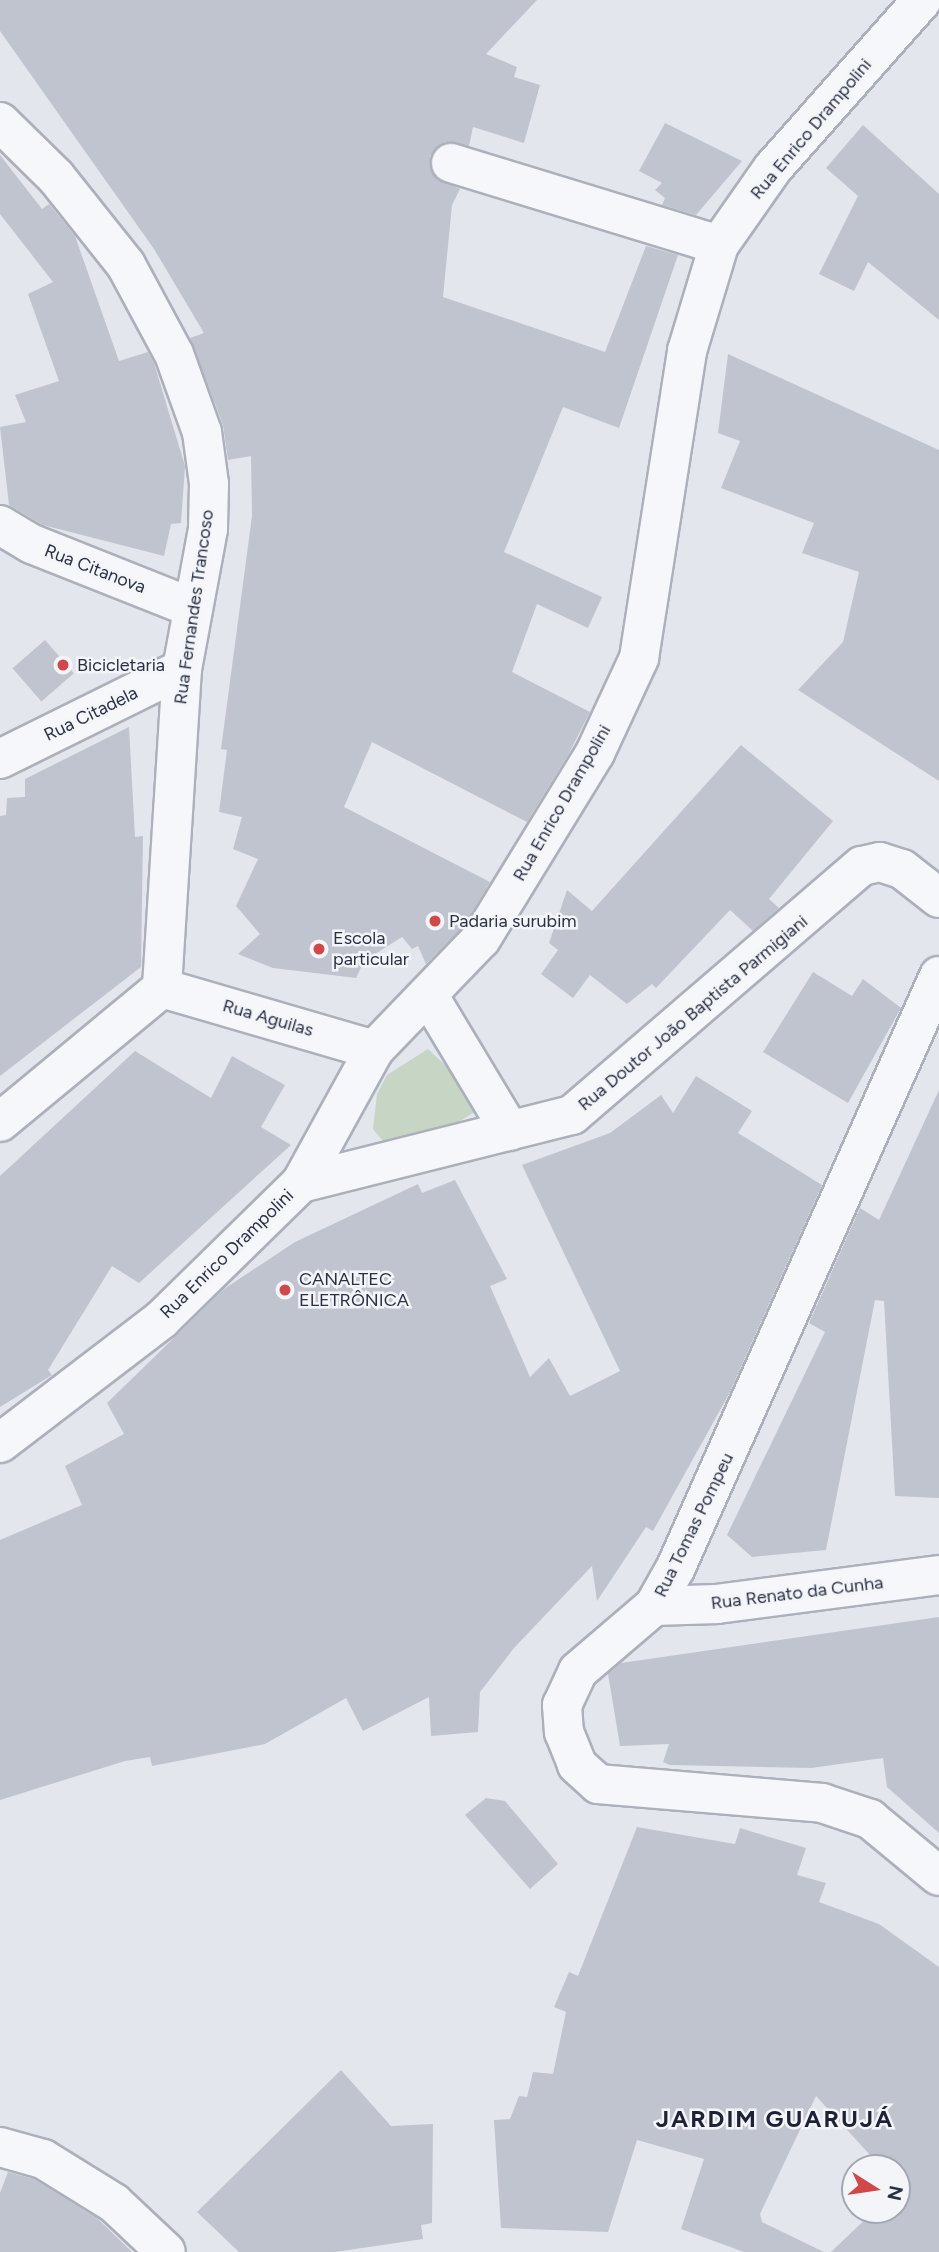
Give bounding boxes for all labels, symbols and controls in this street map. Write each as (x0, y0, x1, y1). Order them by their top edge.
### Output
street label: Rua Enrico Drampolini (746, 54, 876, 204)
street label: Rua Fernandes Trancoso (170, 508, 218, 706)
street label: Rua Citanova (41, 540, 149, 598)
place label: Bicicletaria (77, 654, 165, 676)
marker: Bicicletaria (55, 657, 71, 673)
street label: Rua Citadela (41, 682, 141, 746)
street label: Rua Enrico Drampolini (508, 721, 616, 885)
place label: Padaria surubim (449, 910, 577, 932)
street label: Rua Doutor João Baptista Parmigiani (574, 911, 812, 1115)
marker: Padaria surubim (427, 913, 443, 929)
place label: Escola particular (333, 928, 409, 970)
marker: Escola particular (311, 941, 327, 957)
street label: Rua Aguilas (220, 995, 316, 1041)
street label: Rua Enrico Drampolini (156, 1185, 298, 1323)
place label: CANALTEC ELETRÔNICA (299, 1269, 409, 1312)
marker: CANALTEC ELETRÔNICA (277, 1282, 293, 1298)
street label: Rua Tomas Pompeu (650, 1449, 738, 1601)
street label: Rua Renato da Cunha (710, 1572, 884, 1614)
district label: JARDIM GUARUJÁ (657, 2105, 893, 2133)
north arrow (841, 2154, 911, 2224)
text: N (882, 2183, 908, 2203)

